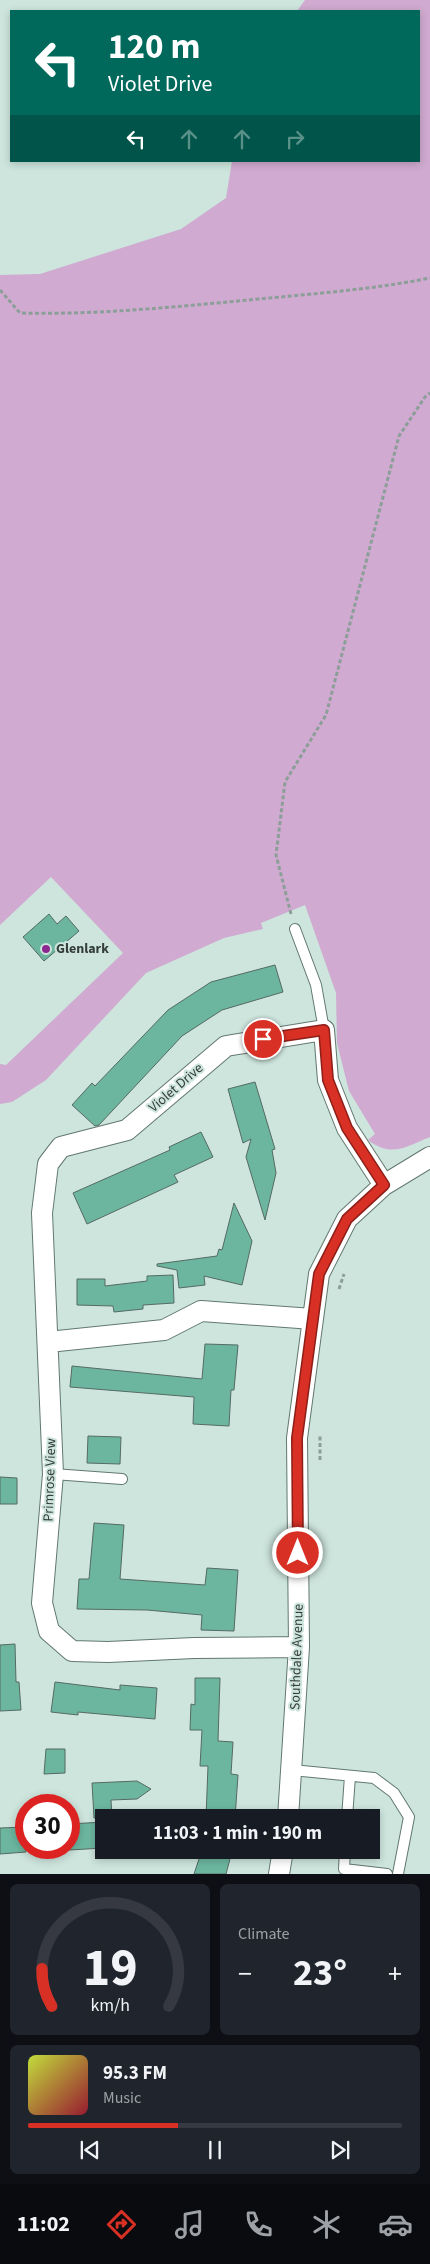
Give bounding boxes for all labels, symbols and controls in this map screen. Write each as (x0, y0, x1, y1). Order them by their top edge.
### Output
text: 120 m (108, 22, 200, 72)
icon: left (25, 30, 90, 95)
text: Violet Drive (108, 68, 213, 100)
icon: left (122, 125, 150, 153)
icon: ahead (175, 125, 203, 153)
icon: ahead (228, 125, 256, 153)
icon: right (281, 125, 309, 153)
place label: Glenlark (56, 939, 109, 959)
marker: Glenlark (40, 943, 52, 955)
pin (242, 1018, 284, 1060)
icon: arrive (249, 1025, 277, 1053)
street label: Violet Drive (144, 1059, 208, 1117)
street label: Primrose View (39, 1438, 61, 1522)
position arrow (271, 1526, 323, 1578)
street label: Southdale Avenue (285, 1603, 309, 1710)
speed limit sign: 30 (15, 1794, 80, 1859)
text: 11:03 · 1 min · 190 m (153, 1820, 322, 1847)
text: Climate (238, 1923, 289, 1945)
text: 19 (83, 1932, 137, 2006)
text: 23° (293, 1946, 347, 2000)
text: − (238, 1954, 252, 1994)
text: + (388, 1954, 402, 1994)
text: km/h (90, 1993, 130, 2018)
text: 95.3 FM (103, 2060, 167, 2087)
text: Music (103, 2087, 141, 2109)
icon: previous (76, 2136, 104, 2164)
icon: pause (201, 2136, 229, 2164)
icon: next (326, 2136, 354, 2164)
icon: directions (104, 2207, 139, 2242)
icon: music (172, 2207, 207, 2242)
icon: phone (241, 2207, 276, 2242)
icon: climate (309, 2207, 344, 2242)
icon: car (378, 2207, 413, 2242)
text: 11:02 (17, 2208, 70, 2240)

